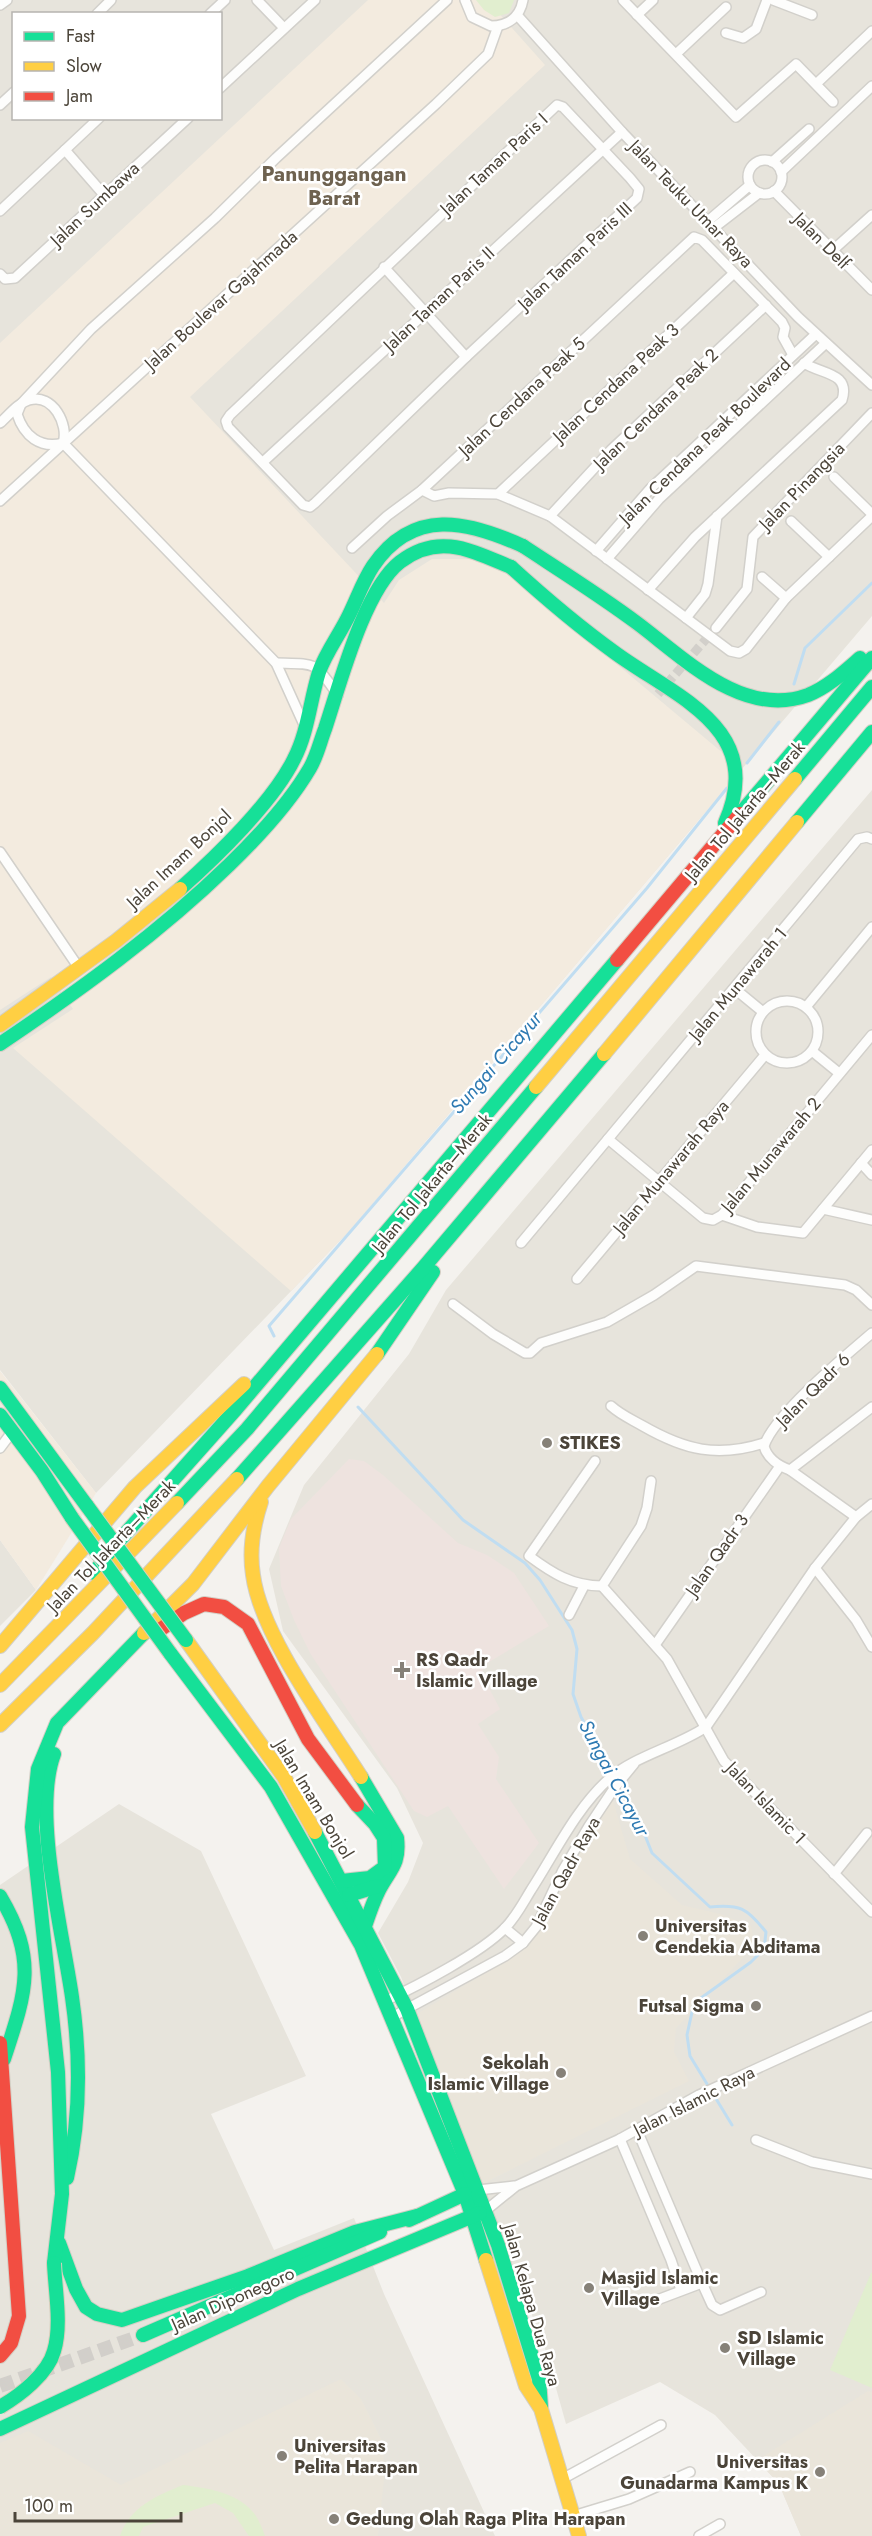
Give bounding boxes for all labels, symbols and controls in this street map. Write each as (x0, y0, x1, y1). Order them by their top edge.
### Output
legend (12, 12, 222, 120)
text: Fast (66, 23, 95, 49)
text: Slow (66, 53, 103, 79)
text: Jam (64, 83, 93, 109)
street label: Jalan Taman Paris I (433, 107, 554, 222)
street label: Jalan Teuku Umar Raya (621, 133, 759, 274)
street label: Jalan Sumbawa (43, 156, 145, 254)
district label: Panunggangan Barat (261, 159, 407, 213)
street label: Jalan Taman Paris III (511, 196, 638, 317)
street label: Jalan Delf (786, 205, 857, 276)
street label: Jalan Boulevar Gajahmada (137, 224, 303, 377)
street label: Jalan Taman Paris II (376, 240, 500, 359)
street label: Jalan Cendana Peak 3 (546, 317, 685, 450)
street label: Jalan Cendana Peak 5 (451, 331, 591, 464)
street label: Jalan Cendana Peak 2 (586, 342, 724, 477)
street label: Jalan Cendana Peak Boulevard (612, 352, 797, 532)
street label: Jalan Pinangsia (752, 436, 851, 537)
street label: Jalan Tol Jakarta–Merak (677, 735, 811, 888)
street label: Jalan Imam Bonjol (119, 803, 237, 916)
street label: Jalan Munawarah 1 (681, 921, 793, 1048)
water label: Sungai Cicayur (443, 1004, 550, 1121)
street label: Jalan Munawarah 2 (714, 1092, 827, 1220)
street label: Jalan Munawarah Raya (606, 1094, 735, 1241)
street label: Jalan Tol Jakarta–Merak (364, 1107, 498, 1260)
street label: Jalan Qadr 6 (769, 1347, 856, 1434)
place label: STIKES (559, 1430, 621, 1456)
marker: STIKES (540, 1436, 554, 1450)
street label: Jalan Tol Jakarta–Merak (39, 1474, 181, 1619)
street label: Jalan Qadr 3 (678, 1508, 755, 1603)
place label: RS Qadr Islamic Village (416, 1647, 537, 1694)
marker: RS Qadr Islamic Village (393, 1661, 411, 1679)
water label: Sungai Cicayur (571, 1715, 658, 1843)
street label: Jalan Imam Bonjol (267, 1733, 360, 1864)
street label: Jalan Islamic 1 (718, 1754, 812, 1850)
street label: Jalan Qadr Raya (524, 1812, 607, 1932)
place label: Universitas Cendekia Abditama (655, 1913, 820, 1960)
marker: Universitas Cendekia Abditama (636, 1929, 650, 1943)
place label: Futsal Sigma (639, 1993, 744, 2019)
marker: Futsal Sigma (749, 1999, 763, 2013)
place label: Sekolah Islamic Village (428, 2050, 549, 2097)
street label: Jalan Islamic Raya (627, 2059, 759, 2144)
marker: Sekolah Islamic Village (554, 2066, 568, 2080)
street label: Jalan Kelapa Dua Raya (496, 2219, 568, 2389)
street label: Jalan Diponegoro (166, 2260, 299, 2339)
place label: Masjid Islamic Village (600, 2265, 718, 2312)
marker: Masjid Islamic Village (582, 2281, 596, 2295)
place label: SD Islamic Village (736, 2325, 824, 2372)
marker: SD Islamic Village (718, 2341, 732, 2355)
place label: Universitas Pelita Harapan (294, 2433, 418, 2480)
marker: Universitas Pelita Harapan (275, 2449, 289, 2463)
place label: Universitas Gunadarma Kampus K (620, 2449, 808, 2496)
marker: Universitas Gunadarma Kampus K (813, 2465, 827, 2479)
scale bar (15, 2485, 182, 2523)
text: 100 m (24, 2493, 73, 2519)
place label: Gedung Olah Raga Plita Harapan (346, 2506, 626, 2532)
marker: Gedung Olah Raga Plita Harapan (327, 2512, 341, 2526)

